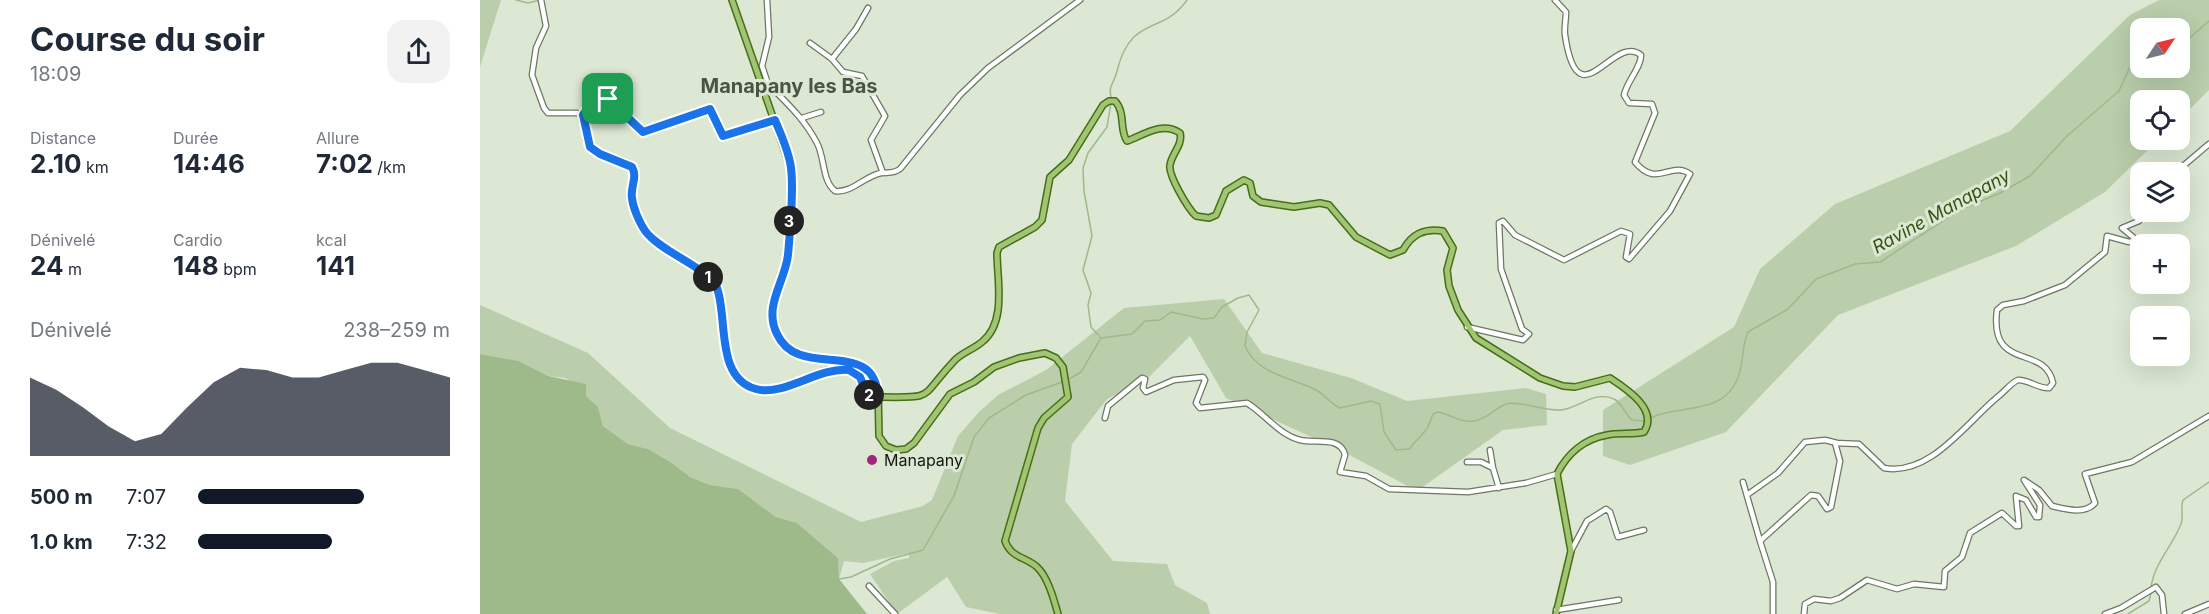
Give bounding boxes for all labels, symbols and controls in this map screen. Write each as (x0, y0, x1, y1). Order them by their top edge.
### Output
north arrow (2130, 18, 2190, 78)
map controls (2130, 18, 2190, 366)
text: Course du soir (30, 19, 265, 59)
button: share (387, 20, 450, 83)
text: 18:09 (30, 62, 81, 86)
pin (582, 73, 633, 124)
district label: Manapany les Bas (701, 74, 877, 98)
icon: arrive (591, 82, 624, 115)
button: locate (2130, 90, 2190, 150)
text: Distance (30, 128, 96, 148)
text: Durée (173, 128, 218, 148)
text: Allure (316, 128, 359, 148)
text: 2.10 (30, 148, 81, 179)
text: 14:46 (173, 148, 245, 179)
text: 7:02 (316, 148, 373, 179)
text: km (81, 157, 109, 177)
text: /km (373, 157, 406, 177)
button: layers (2130, 162, 2190, 222)
water label: Ravine Manapany (1868, 164, 2014, 258)
pin: 3 (774, 206, 804, 236)
text: 3 (784, 211, 794, 231)
text: Dénivelé (30, 230, 95, 250)
text: Cardio (173, 230, 223, 250)
text: kcal (316, 230, 347, 250)
button: + (2130, 234, 2190, 294)
text: 24 (30, 250, 64, 281)
text: 148 (173, 250, 219, 281)
text: 141 (316, 250, 355, 281)
text: m (64, 259, 82, 279)
text: bpm (219, 259, 257, 279)
pin: 1 (693, 262, 723, 292)
text: 1 (705, 267, 711, 287)
button: − (2130, 306, 2190, 366)
text: Dénivelé (30, 318, 112, 342)
text: 238–259 m (343, 318, 450, 342)
pin: 2 (854, 380, 884, 410)
text: 2 (864, 385, 874, 405)
place label: Manapany (884, 450, 963, 470)
marker: Manapany (865, 453, 879, 467)
text: 500 m (30, 485, 93, 509)
text: 7:07 (126, 485, 166, 509)
text: 1.0 km (30, 530, 93, 554)
text: 7:32 (126, 530, 167, 554)

